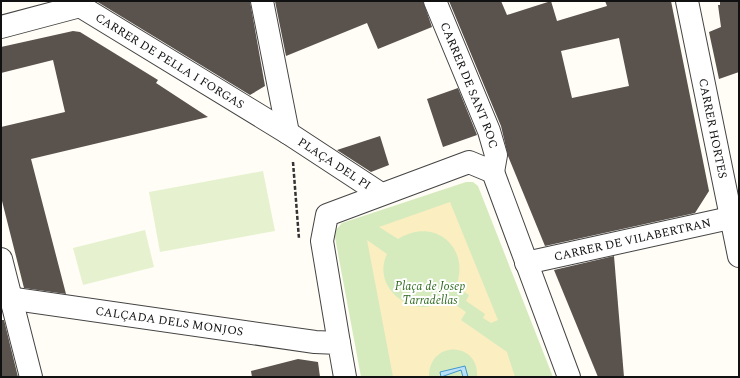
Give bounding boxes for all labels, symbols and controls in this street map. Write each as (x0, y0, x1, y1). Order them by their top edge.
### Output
street label: CARRER DE PELLA I FORGAS (91, 8, 248, 114)
street label: CARRER DE SANT ROC (435, 19, 503, 151)
street label: CARRER HORTES (693, 77, 732, 180)
street label: PLAÇA DEL PI (294, 133, 375, 195)
street label: CARRER DE VILABERTRAN (552, 213, 713, 267)
park label: Plaça de Josep Tarradellas (395, 277, 465, 310)
street label: CALÇADA DELS MONJOS (94, 302, 244, 342)

